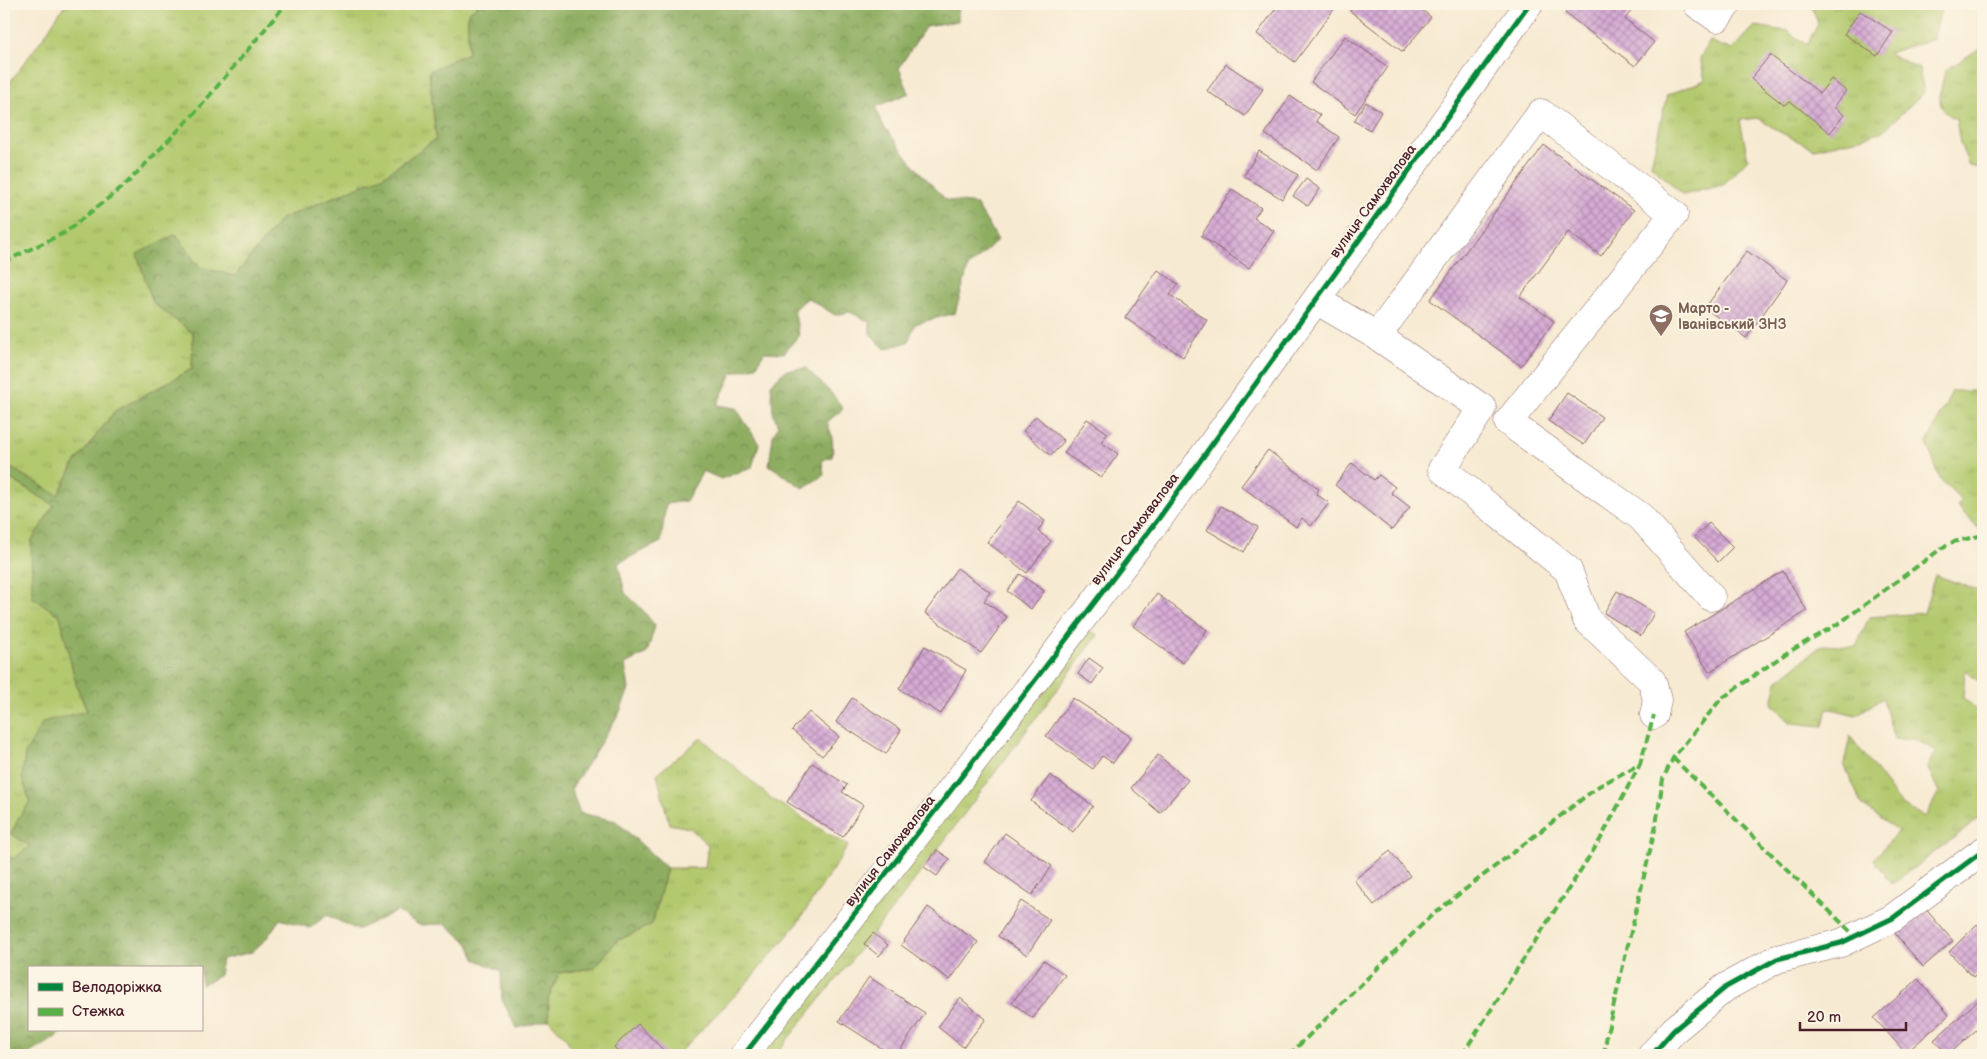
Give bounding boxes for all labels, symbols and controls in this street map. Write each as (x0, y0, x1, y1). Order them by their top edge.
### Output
street label: вулиця Самохвалова (1326, 140, 1420, 261)
place label: Марто - Іванівський ЗНЗ (1678, 300, 1787, 333)
school or university icon: Марто - Іванівський ЗНЗ (1648, 303, 1674, 337)
street label: вулиця Самохвалова (1087, 469, 1183, 589)
street label: вулиця Самохвалова (841, 792, 939, 910)
legend (28, 966, 202, 1032)
text: Велодоріжка (72, 978, 162, 997)
scale bar (1800, 999, 1906, 1031)
text: Стежка (72, 1002, 125, 1021)
text: 20 m (1807, 1008, 1841, 1027)

